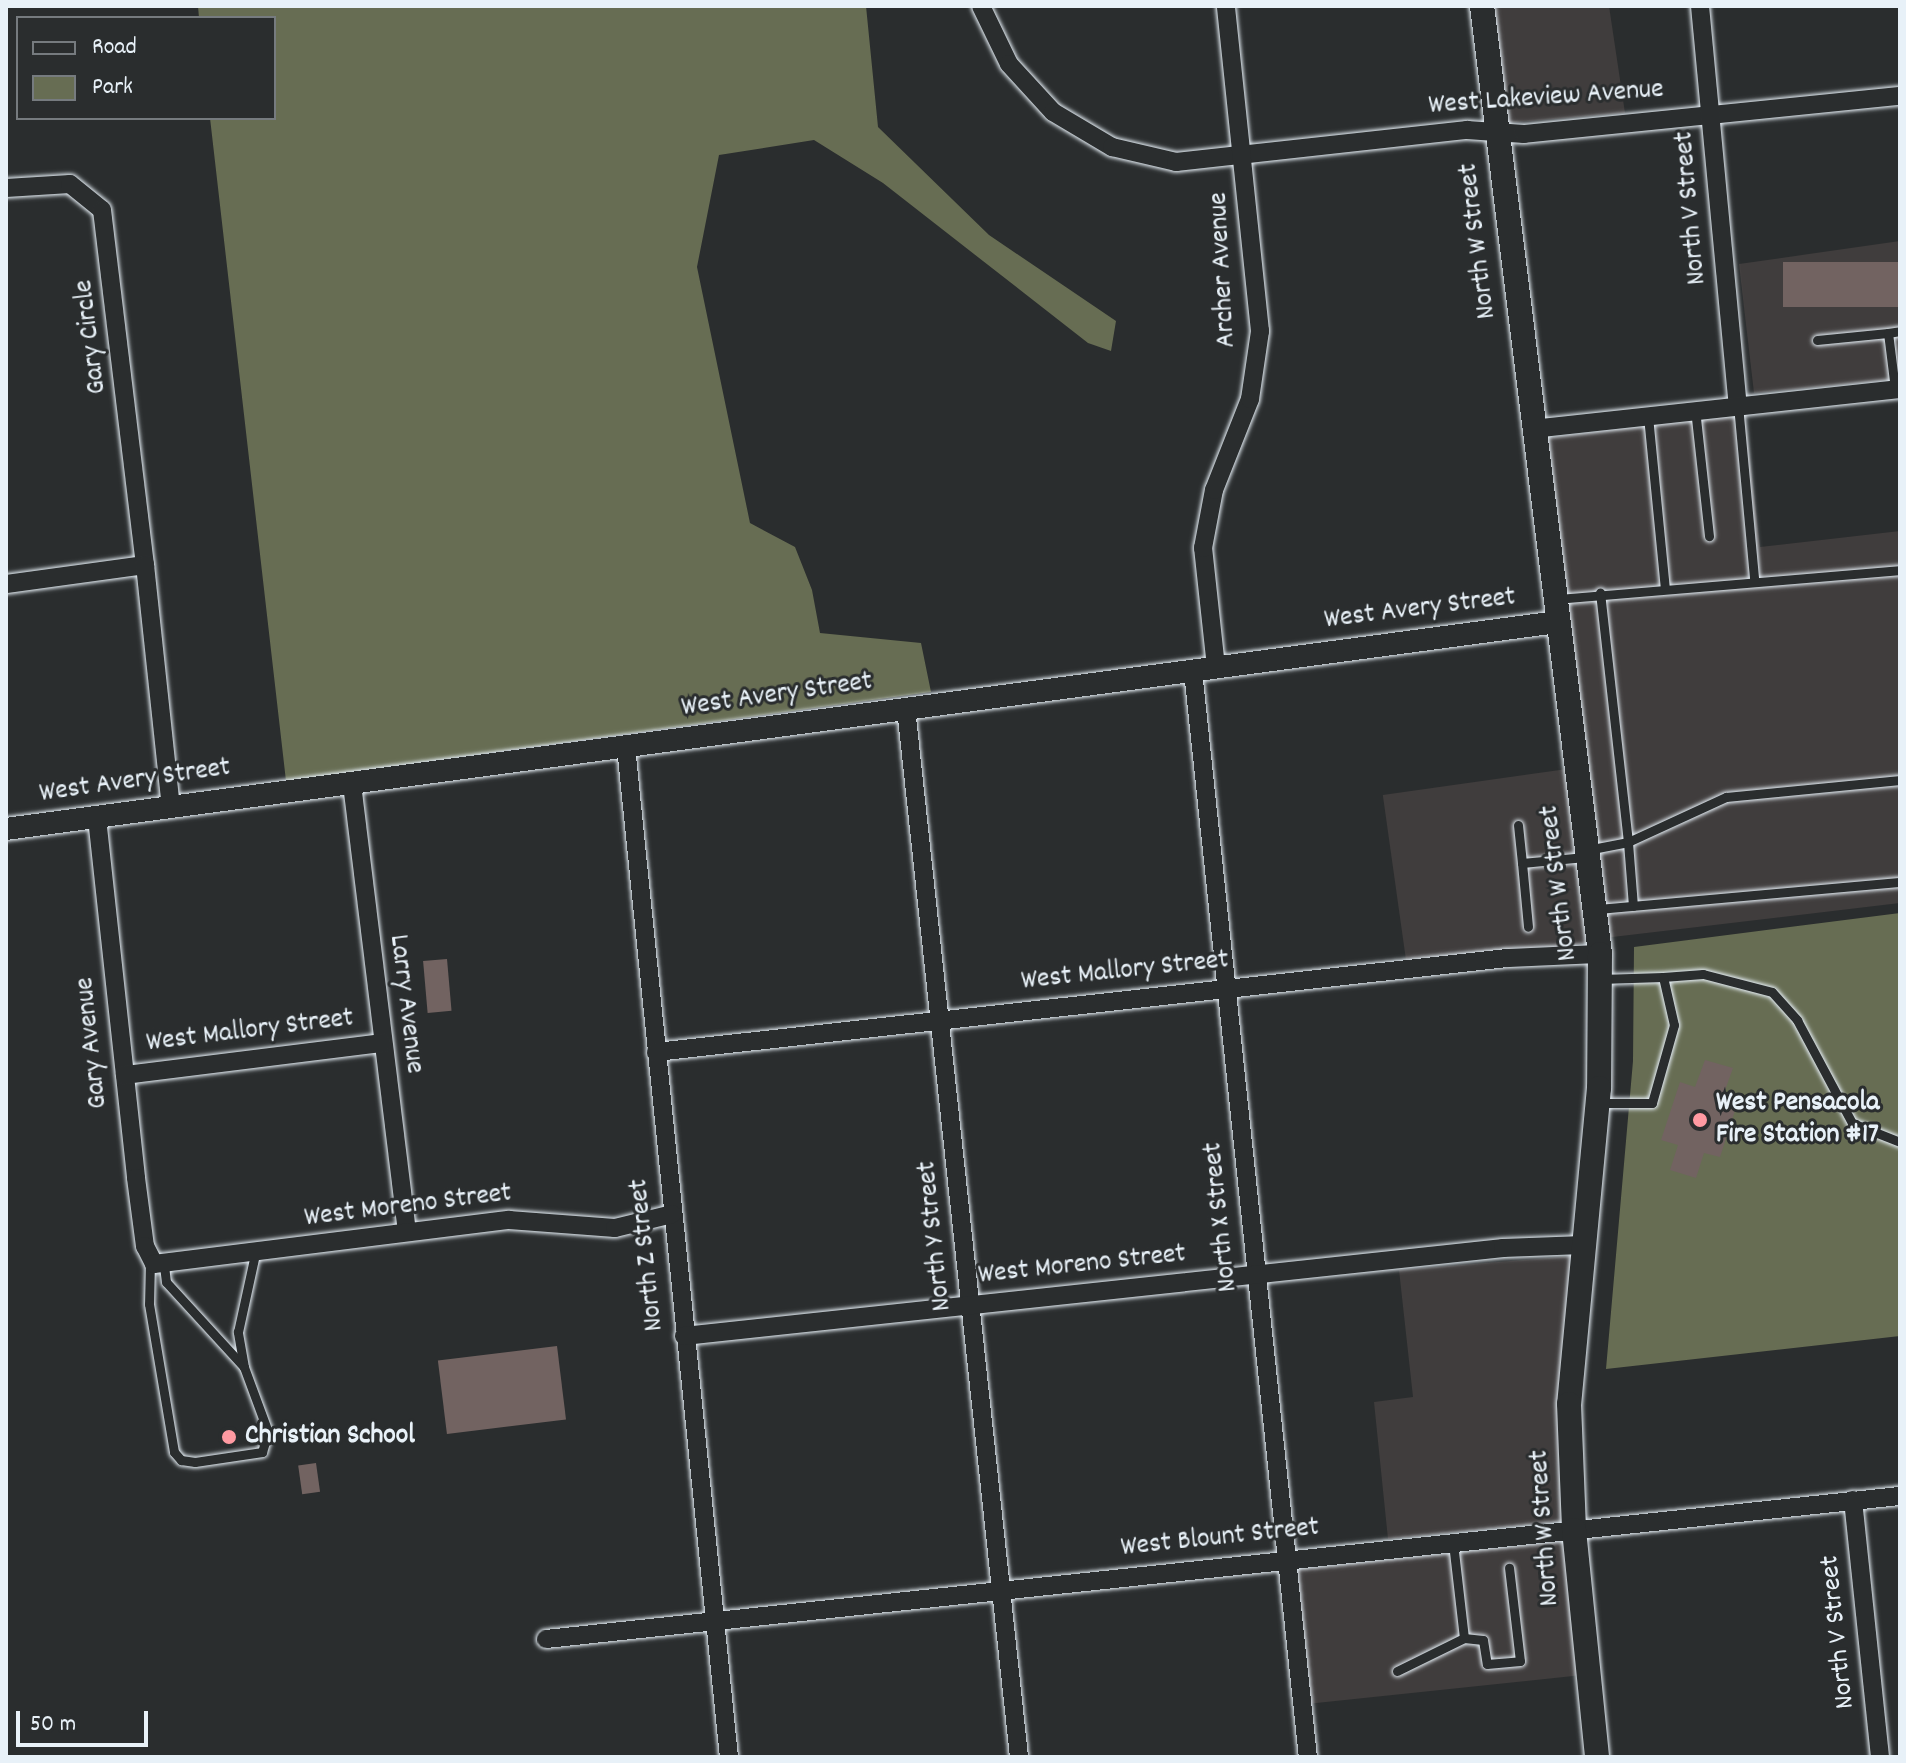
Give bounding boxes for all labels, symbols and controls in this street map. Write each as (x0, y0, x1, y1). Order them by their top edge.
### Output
legend (16, 16, 276, 120)
text: Road (92, 31, 137, 65)
text: Park (92, 71, 133, 105)
street label: West Lakeview Avenue (1427, 74, 1665, 124)
street label: North V Street (1669, 130, 1715, 286)
street label: North W Street (1453, 161, 1505, 321)
street label: Archer Avenue (1203, 191, 1245, 349)
street label: Gary Circle (68, 278, 116, 396)
street label: West Avery Street (1322, 582, 1518, 638)
street label: West Avery Street (679, 666, 875, 726)
street label: West Avery Street (37, 752, 233, 812)
street label: North W Street (1534, 803, 1586, 963)
street label: Larry Avenue (380, 933, 430, 1075)
street label: West Mallory Street (1020, 944, 1230, 1000)
street label: Gary Avenue (69, 976, 117, 1110)
street label: West Mallory Street (145, 1003, 355, 1061)
place label: West Pensacola Fire Station #17 (1716, 1087, 1879, 1153)
marker: West Pensacola Fire Station #17 (1691, 1111, 1709, 1129)
street label: North X Street (1197, 1140, 1247, 1294)
street label: North Y Street (911, 1159, 961, 1313)
street label: North Z Street (623, 1177, 673, 1333)
street label: West Moreno Street (303, 1178, 513, 1236)
street label: West Moreno Street (977, 1238, 1187, 1294)
place label: Christian School (245, 1420, 415, 1454)
marker: Christian School (220, 1428, 238, 1446)
street label: North W Street (1524, 1449, 1568, 1607)
street label: West Blount Street (1119, 1512, 1321, 1566)
street label: North V Street (1814, 1554, 1864, 1710)
scale bar (20, 1695, 152, 1745)
text: 50 m (30, 1708, 76, 1742)

